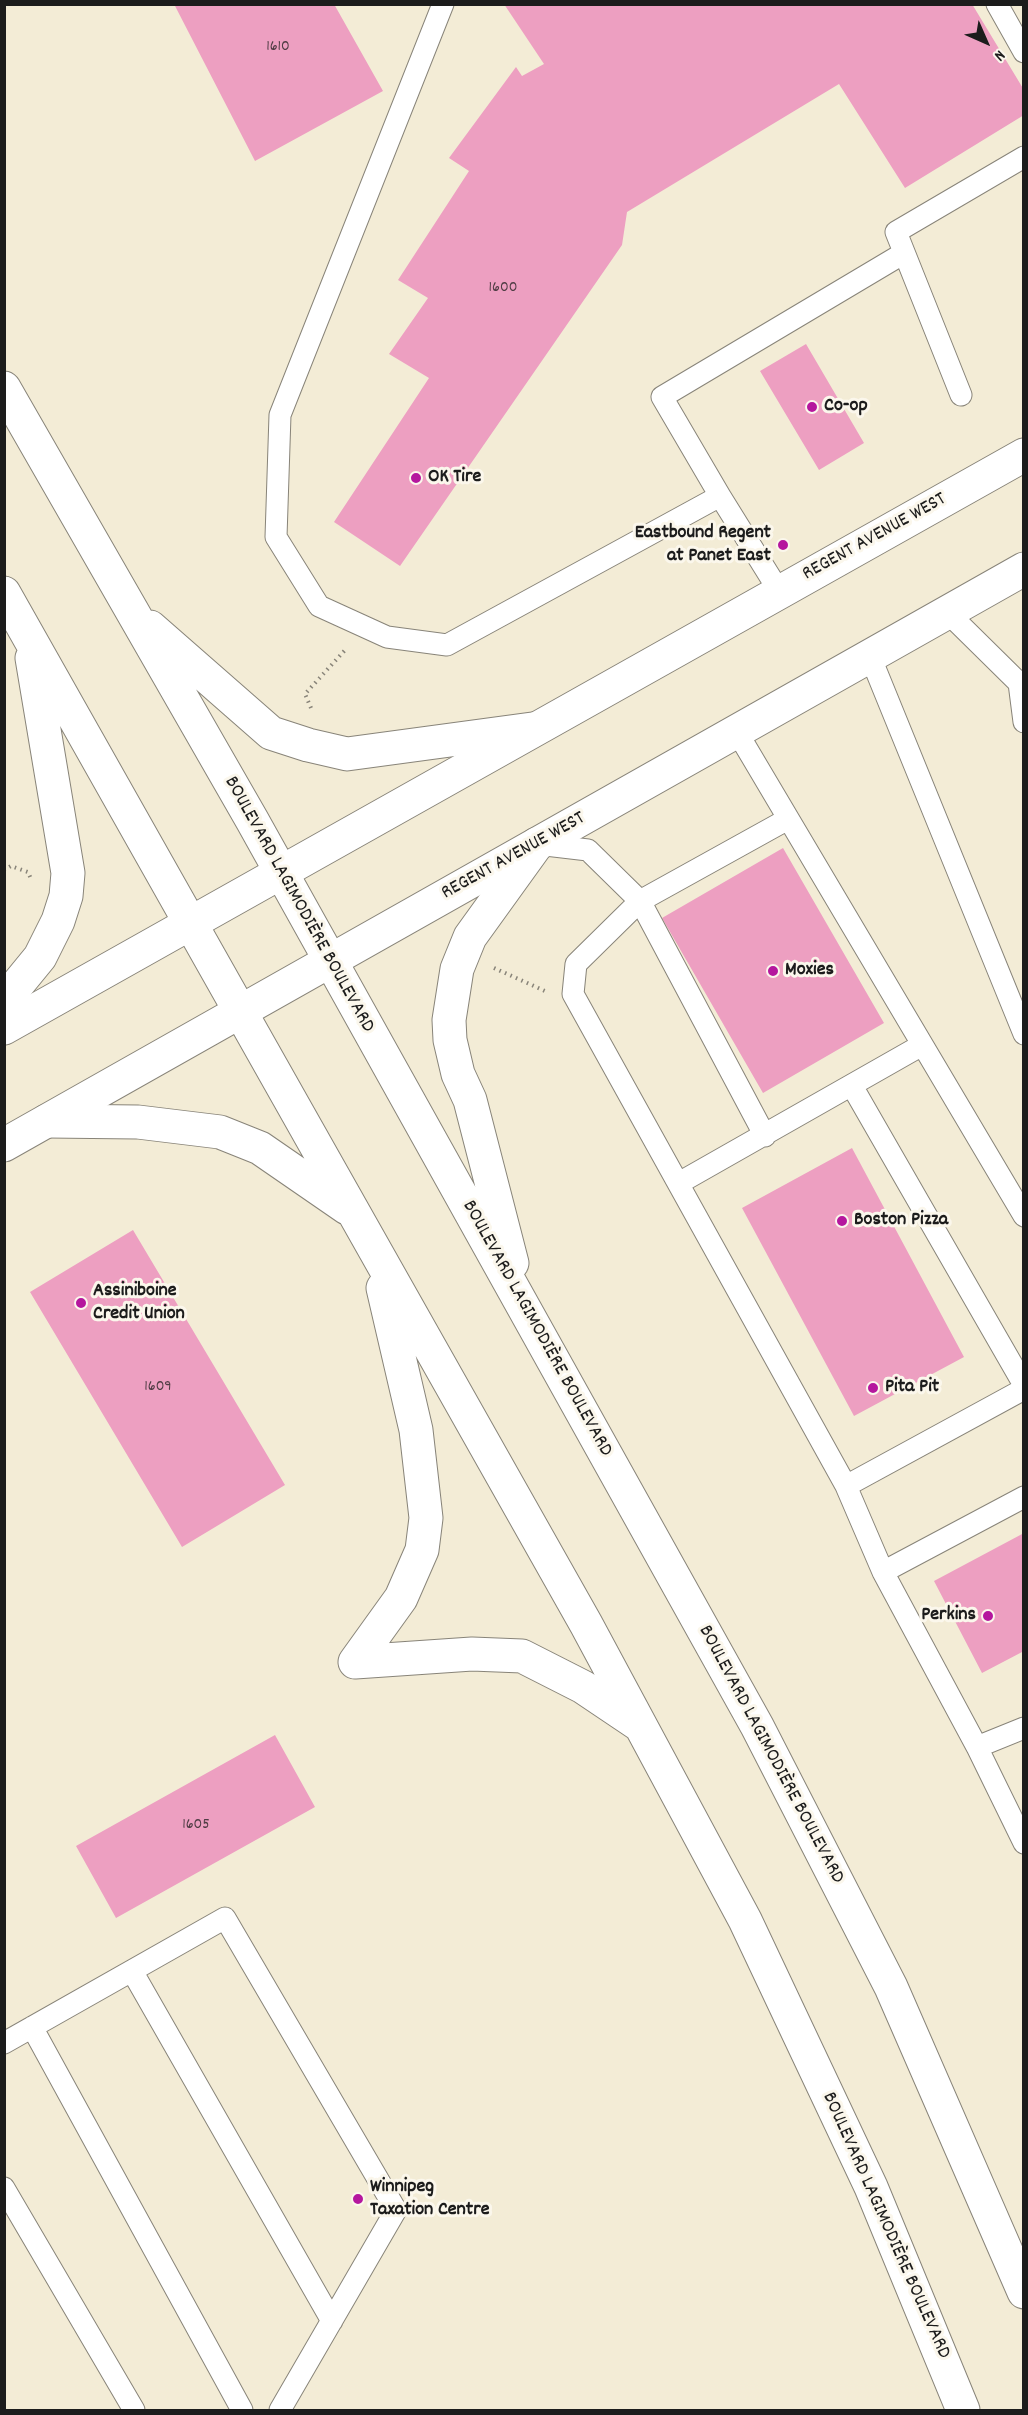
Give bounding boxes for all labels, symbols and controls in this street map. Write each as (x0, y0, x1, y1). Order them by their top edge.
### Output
north arrow (956, 12, 1016, 72)
house number: 1610 (266, 38, 290, 58)
text: N (988, 44, 1010, 66)
house number: 1600 (489, 279, 517, 299)
place label: Co-op (824, 395, 868, 419)
marker: Co-op (805, 400, 819, 414)
place label: OK Tire (428, 466, 481, 490)
marker: OK Tire (409, 471, 423, 485)
street label: REGENT AVENUE WEST (799, 489, 951, 587)
place label: Eastbound Regent at Panet East (635, 522, 771, 569)
marker: Eastbound Regent at Panet East (776, 538, 790, 552)
street label: BOULEVARD LAGIMODIÈRE BOULEVARD (217, 773, 379, 1037)
street label: REGENT AVENUE WEST (438, 808, 590, 906)
place label: Moxies (785, 959, 834, 983)
marker: Moxies (766, 964, 780, 978)
street label: BOULEVARD LAGIMODIÈRE BOULEVARD (455, 1197, 617, 1461)
place label: Boston Pizza (854, 1209, 948, 1233)
marker: Boston Pizza (835, 1214, 849, 1228)
place label: Assiniboine Credit Union (93, 1280, 185, 1327)
marker: Assiniboine Credit Union (74, 1296, 88, 1310)
place label: Pita Pit (885, 1376, 939, 1400)
house number: 1609 (144, 1378, 172, 1398)
marker: Pita Pit (866, 1381, 880, 1395)
place label: Perkins (921, 1604, 976, 1628)
marker: Perkins (981, 1609, 995, 1623)
street label: BOULEVARD LAGIMODIÈRE BOULEVARD (692, 1622, 848, 1888)
house number: 1605 (182, 1816, 210, 1836)
street label: BOULEVARD LAGIMODIÈRE BOULEVARD (815, 2089, 955, 2363)
place label: Winnipeg Taxation Centre (370, 2176, 489, 2223)
marker: Winnipeg Taxation Centre (351, 2192, 365, 2206)

